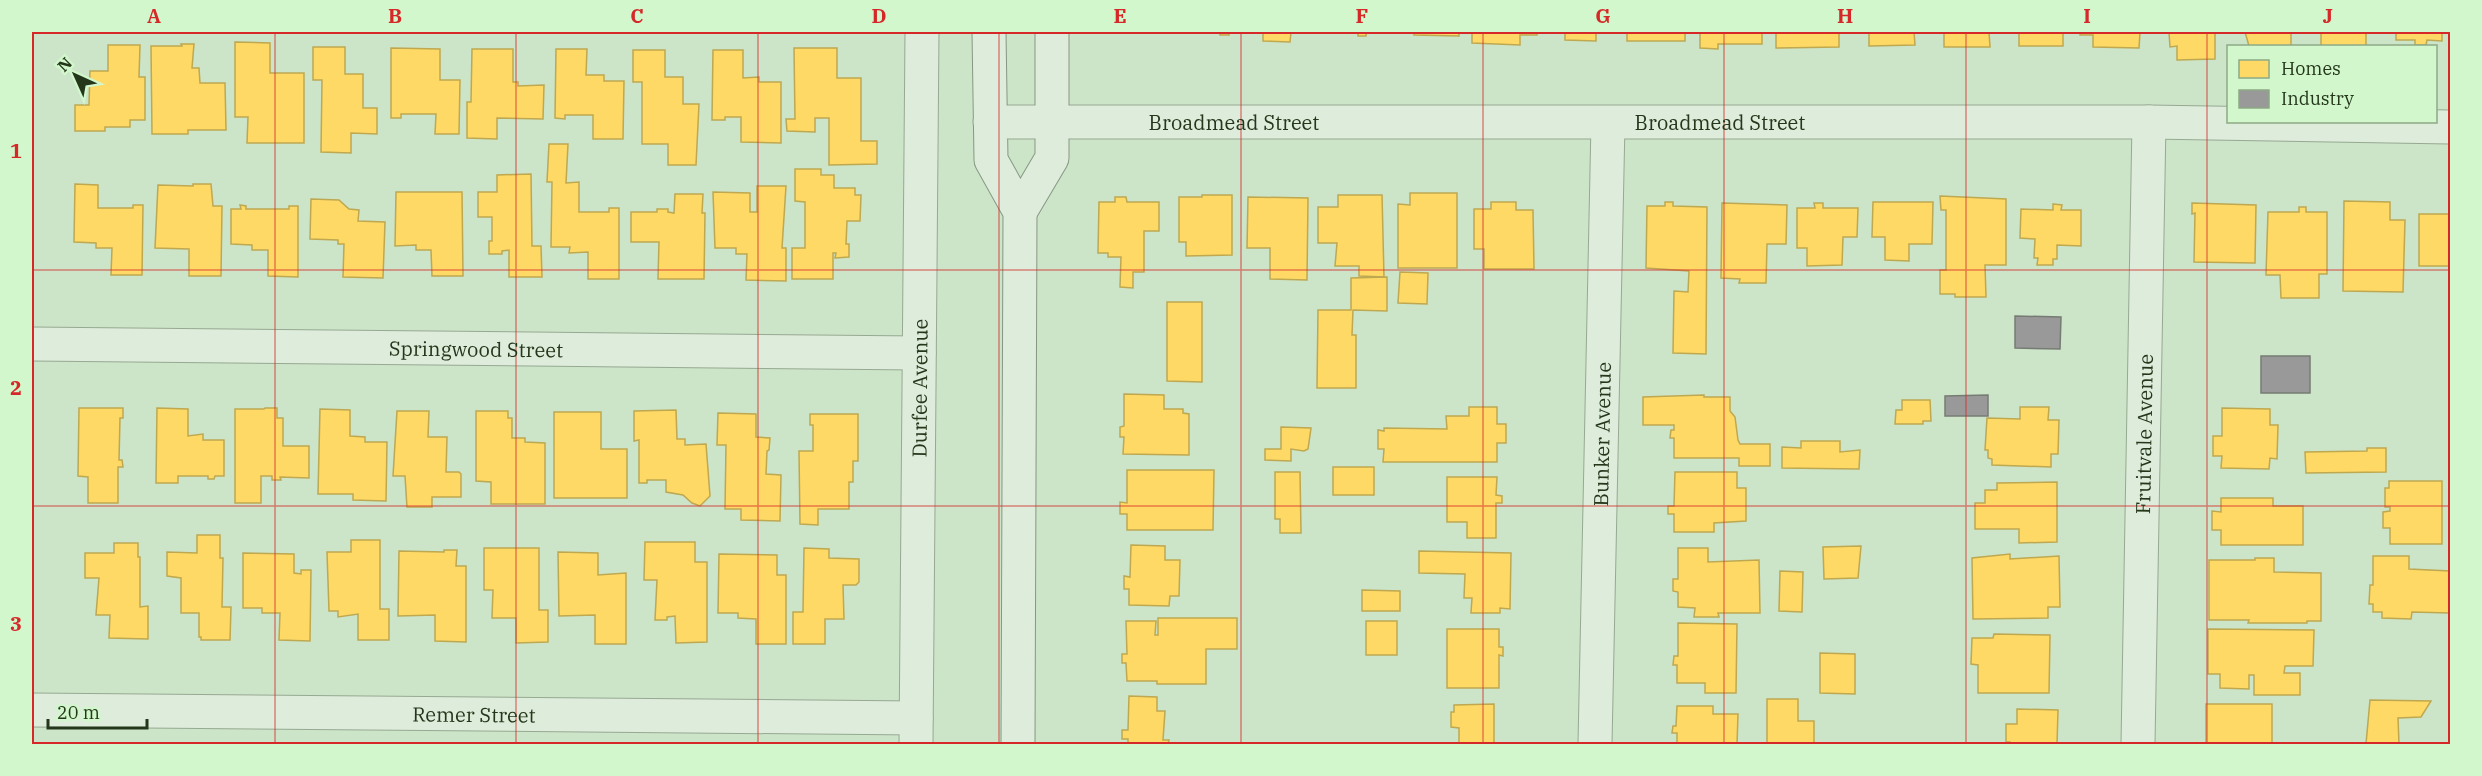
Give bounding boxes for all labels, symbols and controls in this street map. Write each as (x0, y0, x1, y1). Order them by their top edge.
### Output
text: A (147, 2, 161, 29)
text: B (388, 2, 402, 29)
text: C (630, 2, 644, 29)
text: D (871, 2, 887, 29)
text: E (1113, 2, 1127, 29)
text: F (1356, 2, 1368, 29)
text: G (1595, 2, 1611, 29)
text: H (1837, 2, 1853, 29)
text: I (2083, 2, 2091, 29)
text: J (2323, 2, 2333, 29)
north arrow (45, 45, 105, 105)
legend (2227, 45, 2437, 123)
text: N (53, 53, 76, 76)
text: Homes (2281, 57, 2341, 80)
text: Industry (2281, 87, 2354, 110)
street label: Broadmead Street (1149, 109, 1319, 136)
street label: Broadmead Street (1635, 109, 1805, 136)
text: 1 (10, 137, 22, 164)
street label: Durfee Avenue (905, 318, 933, 458)
street label: Springwood Street (389, 334, 563, 363)
street label: Fruitvale Avenue (2129, 354, 2158, 514)
street label: Bunker Avenue (1586, 362, 1616, 507)
text: 2 (10, 374, 22, 401)
text: 3 (10, 610, 22, 637)
scale bar (48, 692, 147, 730)
street label: Remer Street (412, 700, 536, 728)
text: 20 m (57, 701, 100, 724)

